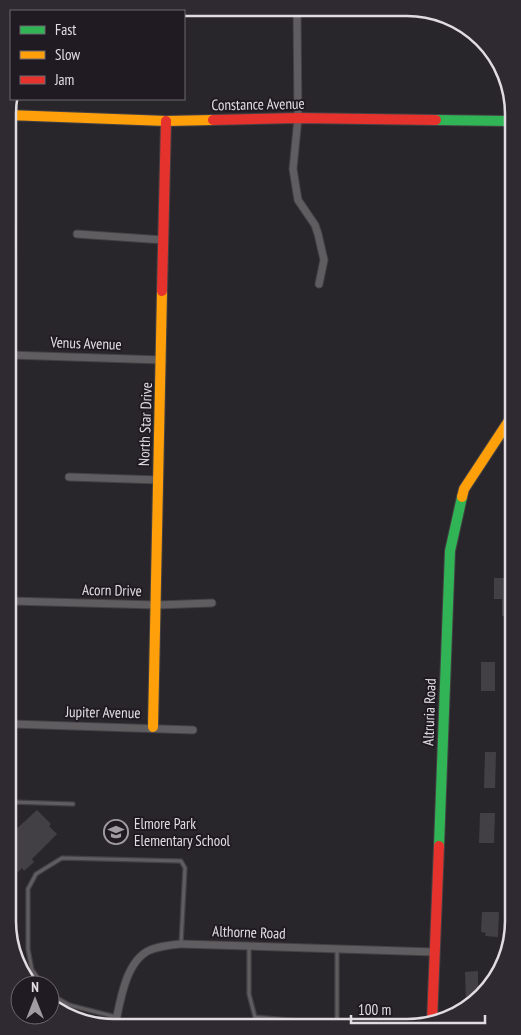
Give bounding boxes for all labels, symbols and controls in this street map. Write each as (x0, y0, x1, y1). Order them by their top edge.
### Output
legend (10, 10, 185, 100)
text: Fast (55, 20, 76, 39)
text: Slow (55, 45, 80, 64)
text: Jam (54, 70, 74, 89)
street label: Constance Avenue (211, 94, 305, 114)
street label: Venus Avenue (49, 332, 122, 354)
street label: North Star Drive (134, 382, 156, 466)
street label: Acorn Drive (82, 580, 142, 600)
street label: Altruria Road (418, 678, 440, 746)
street label: Jupiter Avenue (64, 702, 141, 722)
place label: Elmore Park Elementary School (134, 814, 231, 850)
school or university icon: Elmore Park Elementary School (103, 819, 129, 845)
street label: Althorne Road (212, 921, 286, 943)
north arrow (10, 975, 60, 1025)
text: N (31, 978, 39, 996)
scale bar (351, 992, 485, 1024)
text: 100 m (358, 1000, 391, 1019)

